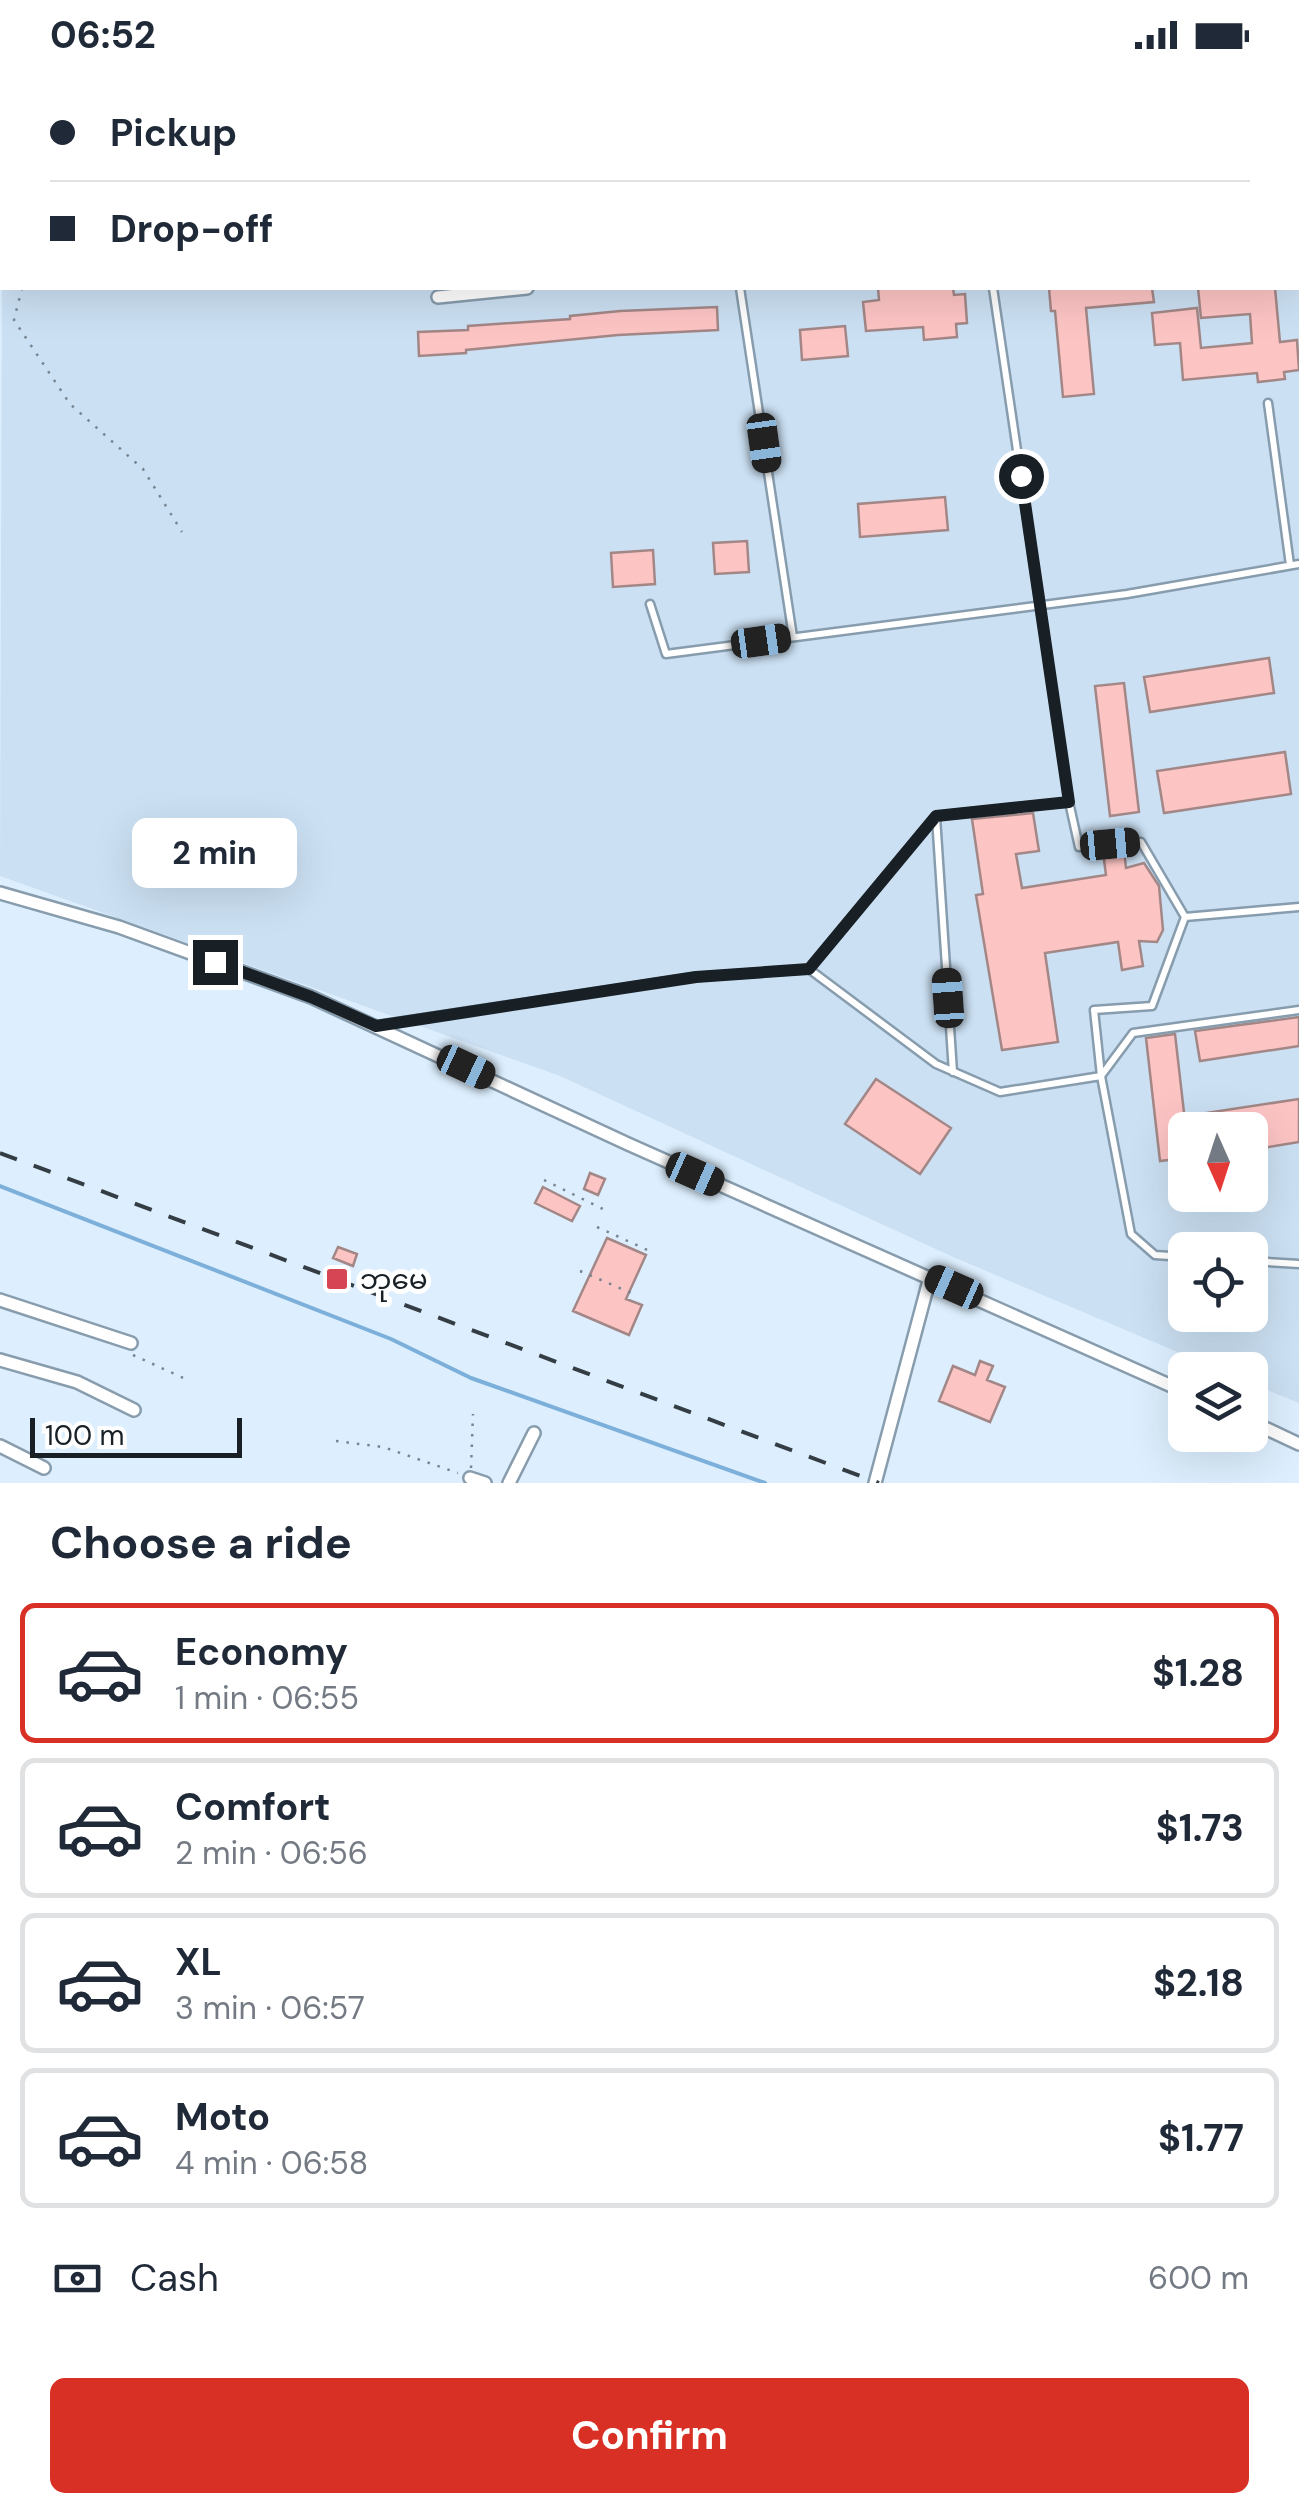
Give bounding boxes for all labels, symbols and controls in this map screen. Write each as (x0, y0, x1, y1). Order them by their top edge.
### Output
text: 06:52 (50, 10, 156, 60)
text: Pickup (110, 108, 237, 158)
text: Drop-off (110, 204, 273, 254)
car (745, 411, 783, 475)
route start (999, 454, 1044, 499)
car (729, 622, 793, 660)
callout: 2 min (132, 817, 298, 887)
car (1079, 826, 1141, 862)
text: 2 min (172, 832, 257, 874)
route end (193, 940, 238, 985)
car (931, 967, 965, 1029)
car (432, 1041, 500, 1093)
north arrow (1168, 1112, 1268, 1212)
map controls (1168, 1112, 1268, 1452)
car (661, 1148, 729, 1200)
button: locate (1168, 1232, 1268, 1332)
place label: ဘုမေ (360, 1261, 428, 1302)
car (920, 1261, 988, 1313)
marker: ဘုမေ (324, 1266, 350, 1292)
button: layers (1168, 1352, 1268, 1452)
scale bar (30, 1413, 242, 1458)
text: 100 m (45, 1417, 124, 1454)
text: Choose a ride (50, 1513, 352, 1572)
text: Economy (175, 1627, 348, 1677)
icon: car (55, 1628, 145, 1718)
text: $1.28 (1152, 1648, 1244, 1698)
text: 1 min · 06:55 (175, 1677, 359, 1719)
text: Comfort (175, 1782, 331, 1832)
icon: car (55, 1783, 145, 1873)
text: $1.73 (1156, 1803, 1244, 1853)
text: 2 min · 06:56 (175, 1832, 368, 1874)
text: XL (175, 1937, 222, 1987)
icon: car (55, 1938, 145, 2028)
text: $2.18 (1153, 1958, 1244, 2008)
text: 3 min · 06:57 (175, 1987, 365, 2029)
text: Moto (175, 2092, 270, 2142)
icon: car (55, 2093, 145, 2183)
text: $1.77 (1158, 2113, 1244, 2163)
text: 4 min · 06:58 (175, 2142, 368, 2184)
icon: cash (50, 2251, 105, 2306)
text: Cash (130, 2253, 219, 2303)
text: 600 m (1148, 2257, 1249, 2299)
button: Confirm (50, 2378, 1249, 2493)

